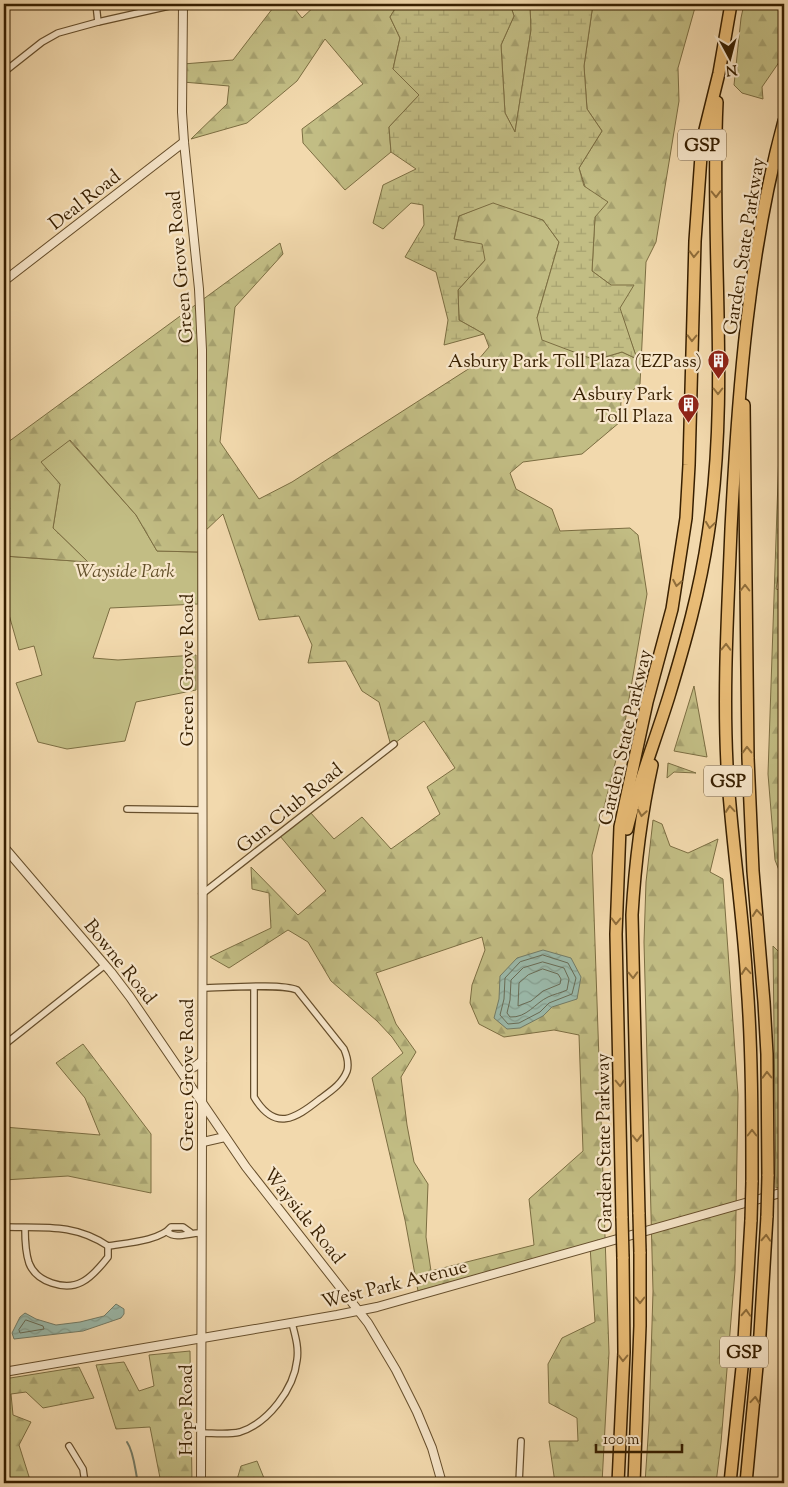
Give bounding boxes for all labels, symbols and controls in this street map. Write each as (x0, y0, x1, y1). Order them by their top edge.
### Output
north arrow (706, 32, 756, 82)
text: N (725, 58, 738, 80)
road number: GSP (678, 130, 726, 160)
street label: Garden State Parkway (718, 155, 773, 337)
street label: Deal Road (44, 164, 127, 238)
street label: Green Grove Road (161, 189, 202, 344)
one-way arrow (711, 190, 721, 198)
one-way arrow (689, 250, 699, 258)
one-way arrow (687, 334, 697, 342)
building icon: Asbury Park Toll Plaza (EZPass) (706, 348, 730, 379)
place label: Asbury Park Toll Plaza (EZPass) (448, 349, 702, 376)
place label: Asbury Park Toll Plaza (572, 382, 674, 431)
one-way arrow (713, 388, 723, 396)
building icon: Asbury Park Toll Plaza (677, 392, 701, 423)
one-way arrow (705, 521, 715, 529)
park label: Wayside Park (75, 559, 175, 586)
one-way arrow (672, 579, 682, 588)
one-way arrow (740, 584, 750, 592)
street label: Green Grove Road (175, 593, 202, 747)
one-way arrow (721, 643, 731, 650)
street label: Garden State Parkway (593, 646, 660, 828)
one-way arrow (742, 746, 753, 754)
street label: Gun Club Road (232, 757, 350, 860)
road number: GSP (704, 766, 752, 796)
one-way arrow (725, 805, 736, 813)
one-way arrow (638, 809, 648, 818)
one-way arrow (752, 908, 763, 916)
street label: Bowne Road (76, 914, 162, 1011)
one-way arrow (611, 917, 622, 925)
one-way arrow (741, 967, 752, 975)
one-way arrow (628, 972, 638, 979)
street label: Green Grove Road (175, 998, 202, 1152)
street label: Garden State Parkway (590, 1052, 621, 1233)
one-way arrow (762, 1070, 772, 1078)
one-way arrow (615, 1080, 625, 1088)
one-way arrow (747, 1129, 757, 1137)
one-way arrow (632, 1134, 642, 1142)
street label: Wayside Road (256, 1163, 350, 1271)
one-way arrow (760, 1234, 771, 1242)
street label: West Park Avenue (319, 1254, 471, 1317)
one-way arrow (635, 1297, 645, 1305)
one-way arrow (741, 1309, 752, 1317)
road number: GSP (720, 1336, 768, 1368)
one-way arrow (618, 1354, 629, 1362)
street label: Hope Road (174, 1364, 201, 1456)
one-way arrow (749, 1396, 760, 1404)
scale bar (596, 1422, 682, 1454)
text: 100 m (603, 1430, 640, 1451)

